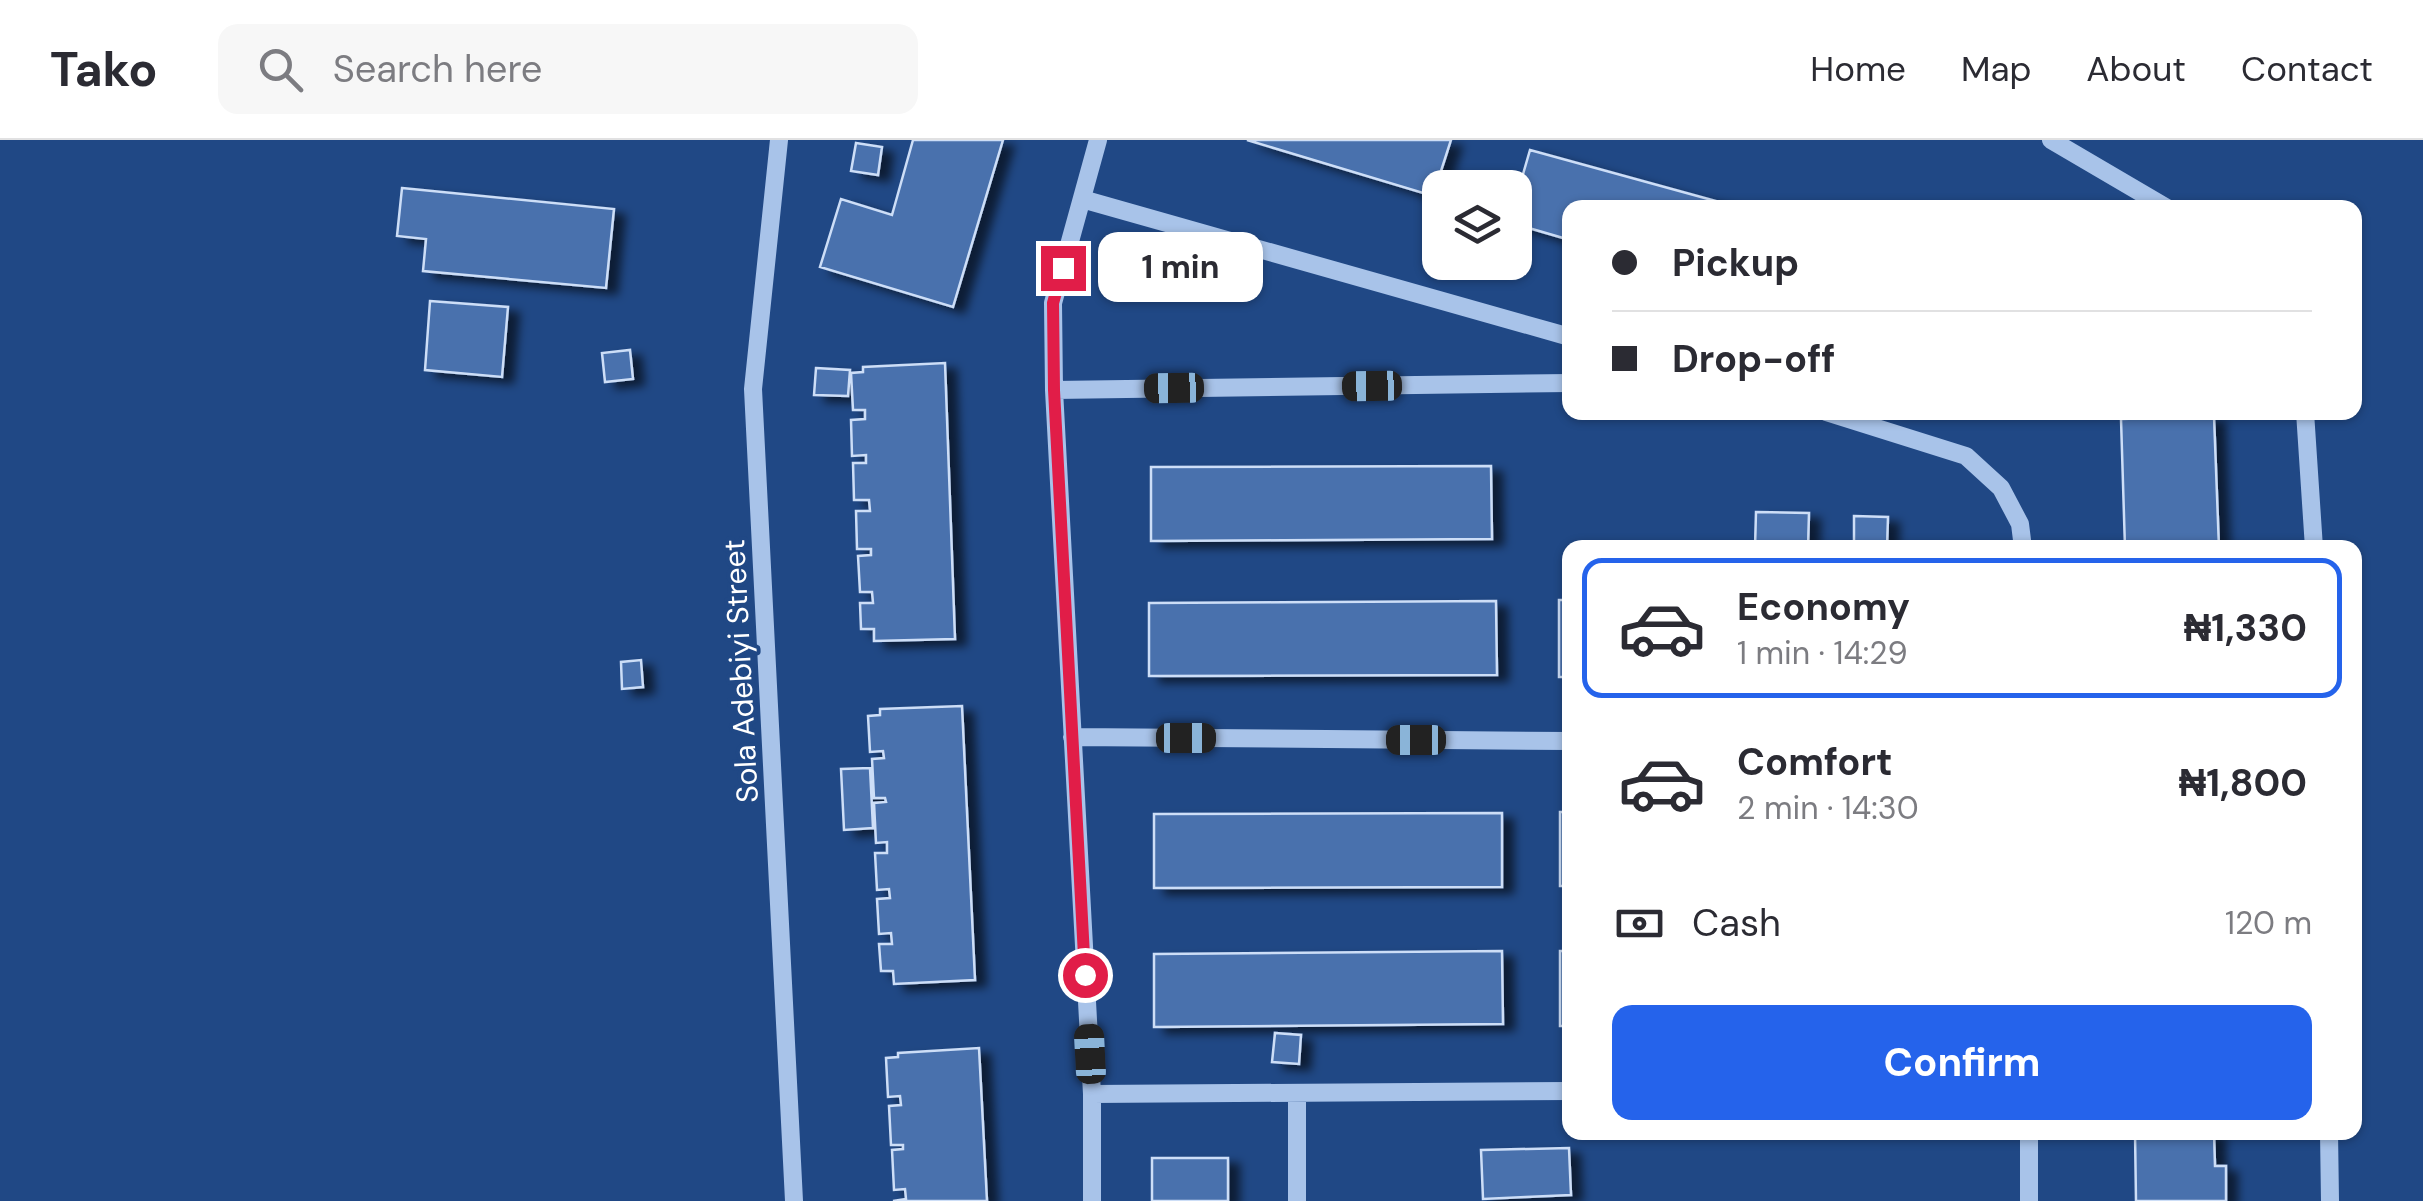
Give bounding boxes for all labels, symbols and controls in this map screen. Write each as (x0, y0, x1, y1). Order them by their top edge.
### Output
search box (218, 24, 918, 114)
text: Tako (50, 38, 158, 101)
icon: search (253, 42, 308, 97)
text: Search here (333, 44, 542, 94)
text: Home (1810, 46, 1906, 92)
text: Map (1961, 46, 2031, 92)
text: About (2086, 46, 2186, 92)
text: Contact (2241, 46, 2373, 92)
map controls (1422, 170, 1532, 280)
button: layers (1422, 170, 1532, 280)
callout: 1 min (1098, 233, 1263, 303)
text: Pickup (1672, 238, 1799, 288)
route end (1041, 246, 1086, 291)
text: 1 min (1142, 246, 1219, 288)
text: Drop-off (1672, 334, 1835, 384)
car (1342, 370, 1402, 402)
car (1144, 372, 1204, 404)
street label: Sola Adebiyi Street (714, 538, 767, 804)
text: Economy (1737, 582, 1910, 632)
icon: car (1617, 583, 1707, 673)
text: ₦1,330 (2184, 603, 2307, 653)
text: 1 min · 14:29 (1737, 632, 1908, 674)
car (1156, 723, 1216, 753)
car (1386, 725, 1446, 755)
text: Comfort (1737, 737, 1893, 787)
icon: car (1617, 738, 1707, 828)
text: ₦1,800 (2179, 758, 2307, 808)
text: 2 min · 14:30 (1737, 787, 1919, 829)
icon: cash (1612, 896, 1667, 951)
text: Cash (1692, 898, 1781, 948)
text: 120 m (2225, 902, 2312, 944)
route start (1063, 953, 1108, 998)
button: Confirm (1612, 1005, 2312, 1120)
car (1073, 1023, 1107, 1085)

